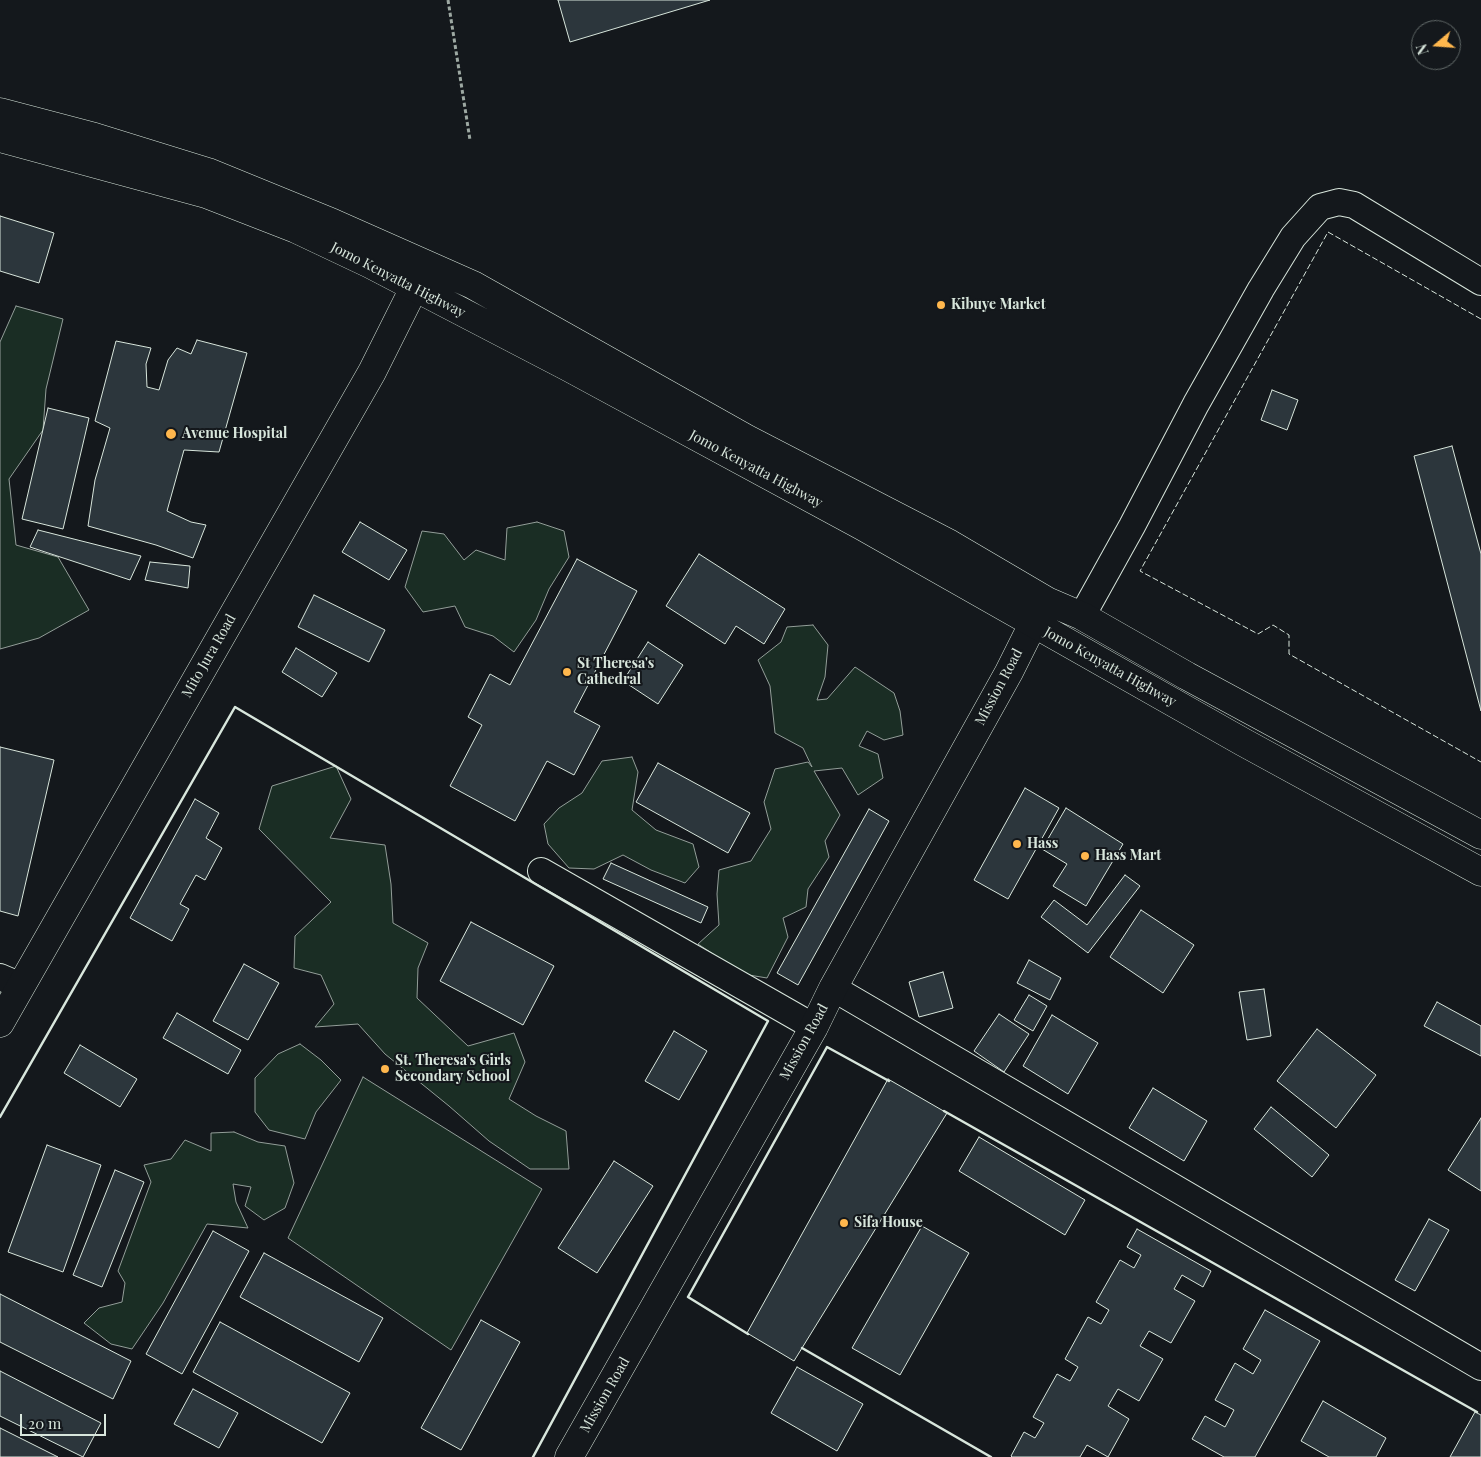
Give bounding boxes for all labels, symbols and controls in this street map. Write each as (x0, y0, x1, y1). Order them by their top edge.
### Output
north arrow (1411, 20, 1461, 70)
text: N (1412, 42, 1433, 57)
street label: Jomo Kenyatta Highway (328, 239, 468, 321)
place label: Kibuye Market (951, 297, 1046, 313)
marker: Kibuye Market (935, 299, 947, 311)
place label: Avenue Hospital (182, 426, 287, 442)
marker: Avenue Hospital (164, 427, 178, 441)
street label: Jomo Kenyatta Highway (686, 427, 826, 511)
street label: Mito Jura Road (178, 611, 240, 701)
street label: Jomo Kenyatta Highway (1041, 624, 1179, 710)
street label: Mission Road (972, 646, 1026, 728)
place label: St Theresa's Cathedral (577, 656, 654, 689)
marker: St Theresa's Cathedral (561, 666, 573, 678)
place label: Hass (1027, 836, 1058, 852)
marker: Hass (1011, 838, 1023, 850)
place label: Hass Mart (1095, 848, 1161, 864)
marker: Hass Mart (1079, 850, 1091, 862)
street label: Mission Road (776, 1001, 832, 1083)
place label: St. Theresa's Girls Secondary School (395, 1053, 511, 1086)
marker: St. Theresa's Girls Secondary School (379, 1063, 391, 1075)
place label: Sifa House (854, 1215, 923, 1231)
marker: Sifa House (838, 1217, 850, 1229)
street label: Mission Road (577, 1354, 633, 1436)
scale bar (22, 1404, 109, 1436)
text: 20 m (28, 1413, 61, 1433)

